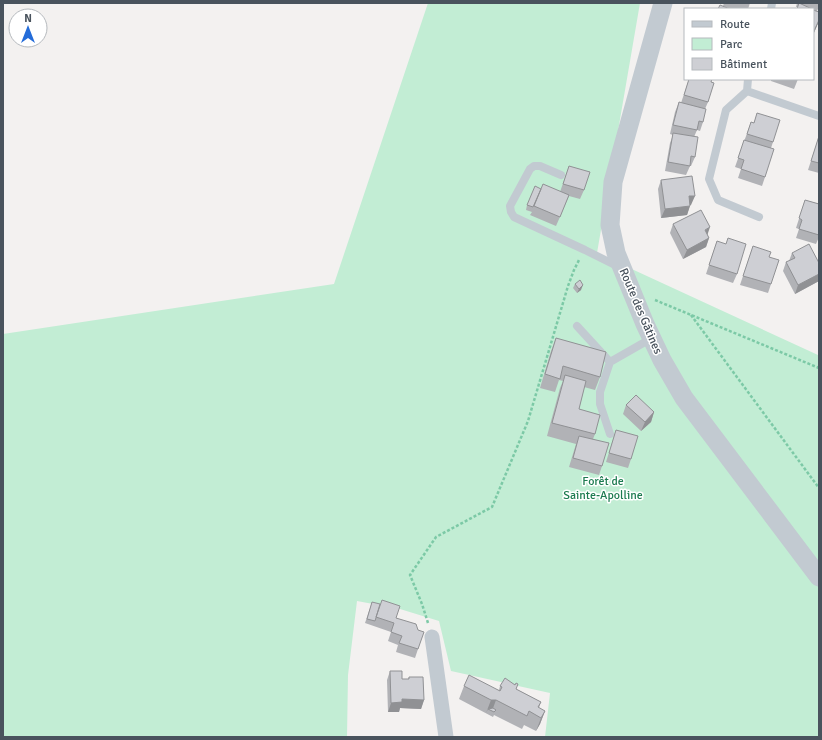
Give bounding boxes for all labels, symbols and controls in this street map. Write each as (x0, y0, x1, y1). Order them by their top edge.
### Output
north arrow (8, 8, 48, 48)
legend (684, 8, 814, 80)
text: N (24, 12, 32, 25)
text: Route (720, 17, 750, 32)
text: Parc (720, 37, 743, 52)
text: Bâtiment (720, 57, 767, 72)
street label: Route des Gâtines (616, 266, 665, 356)
park label: Forêt de Sainte-Apolline (563, 474, 643, 503)

